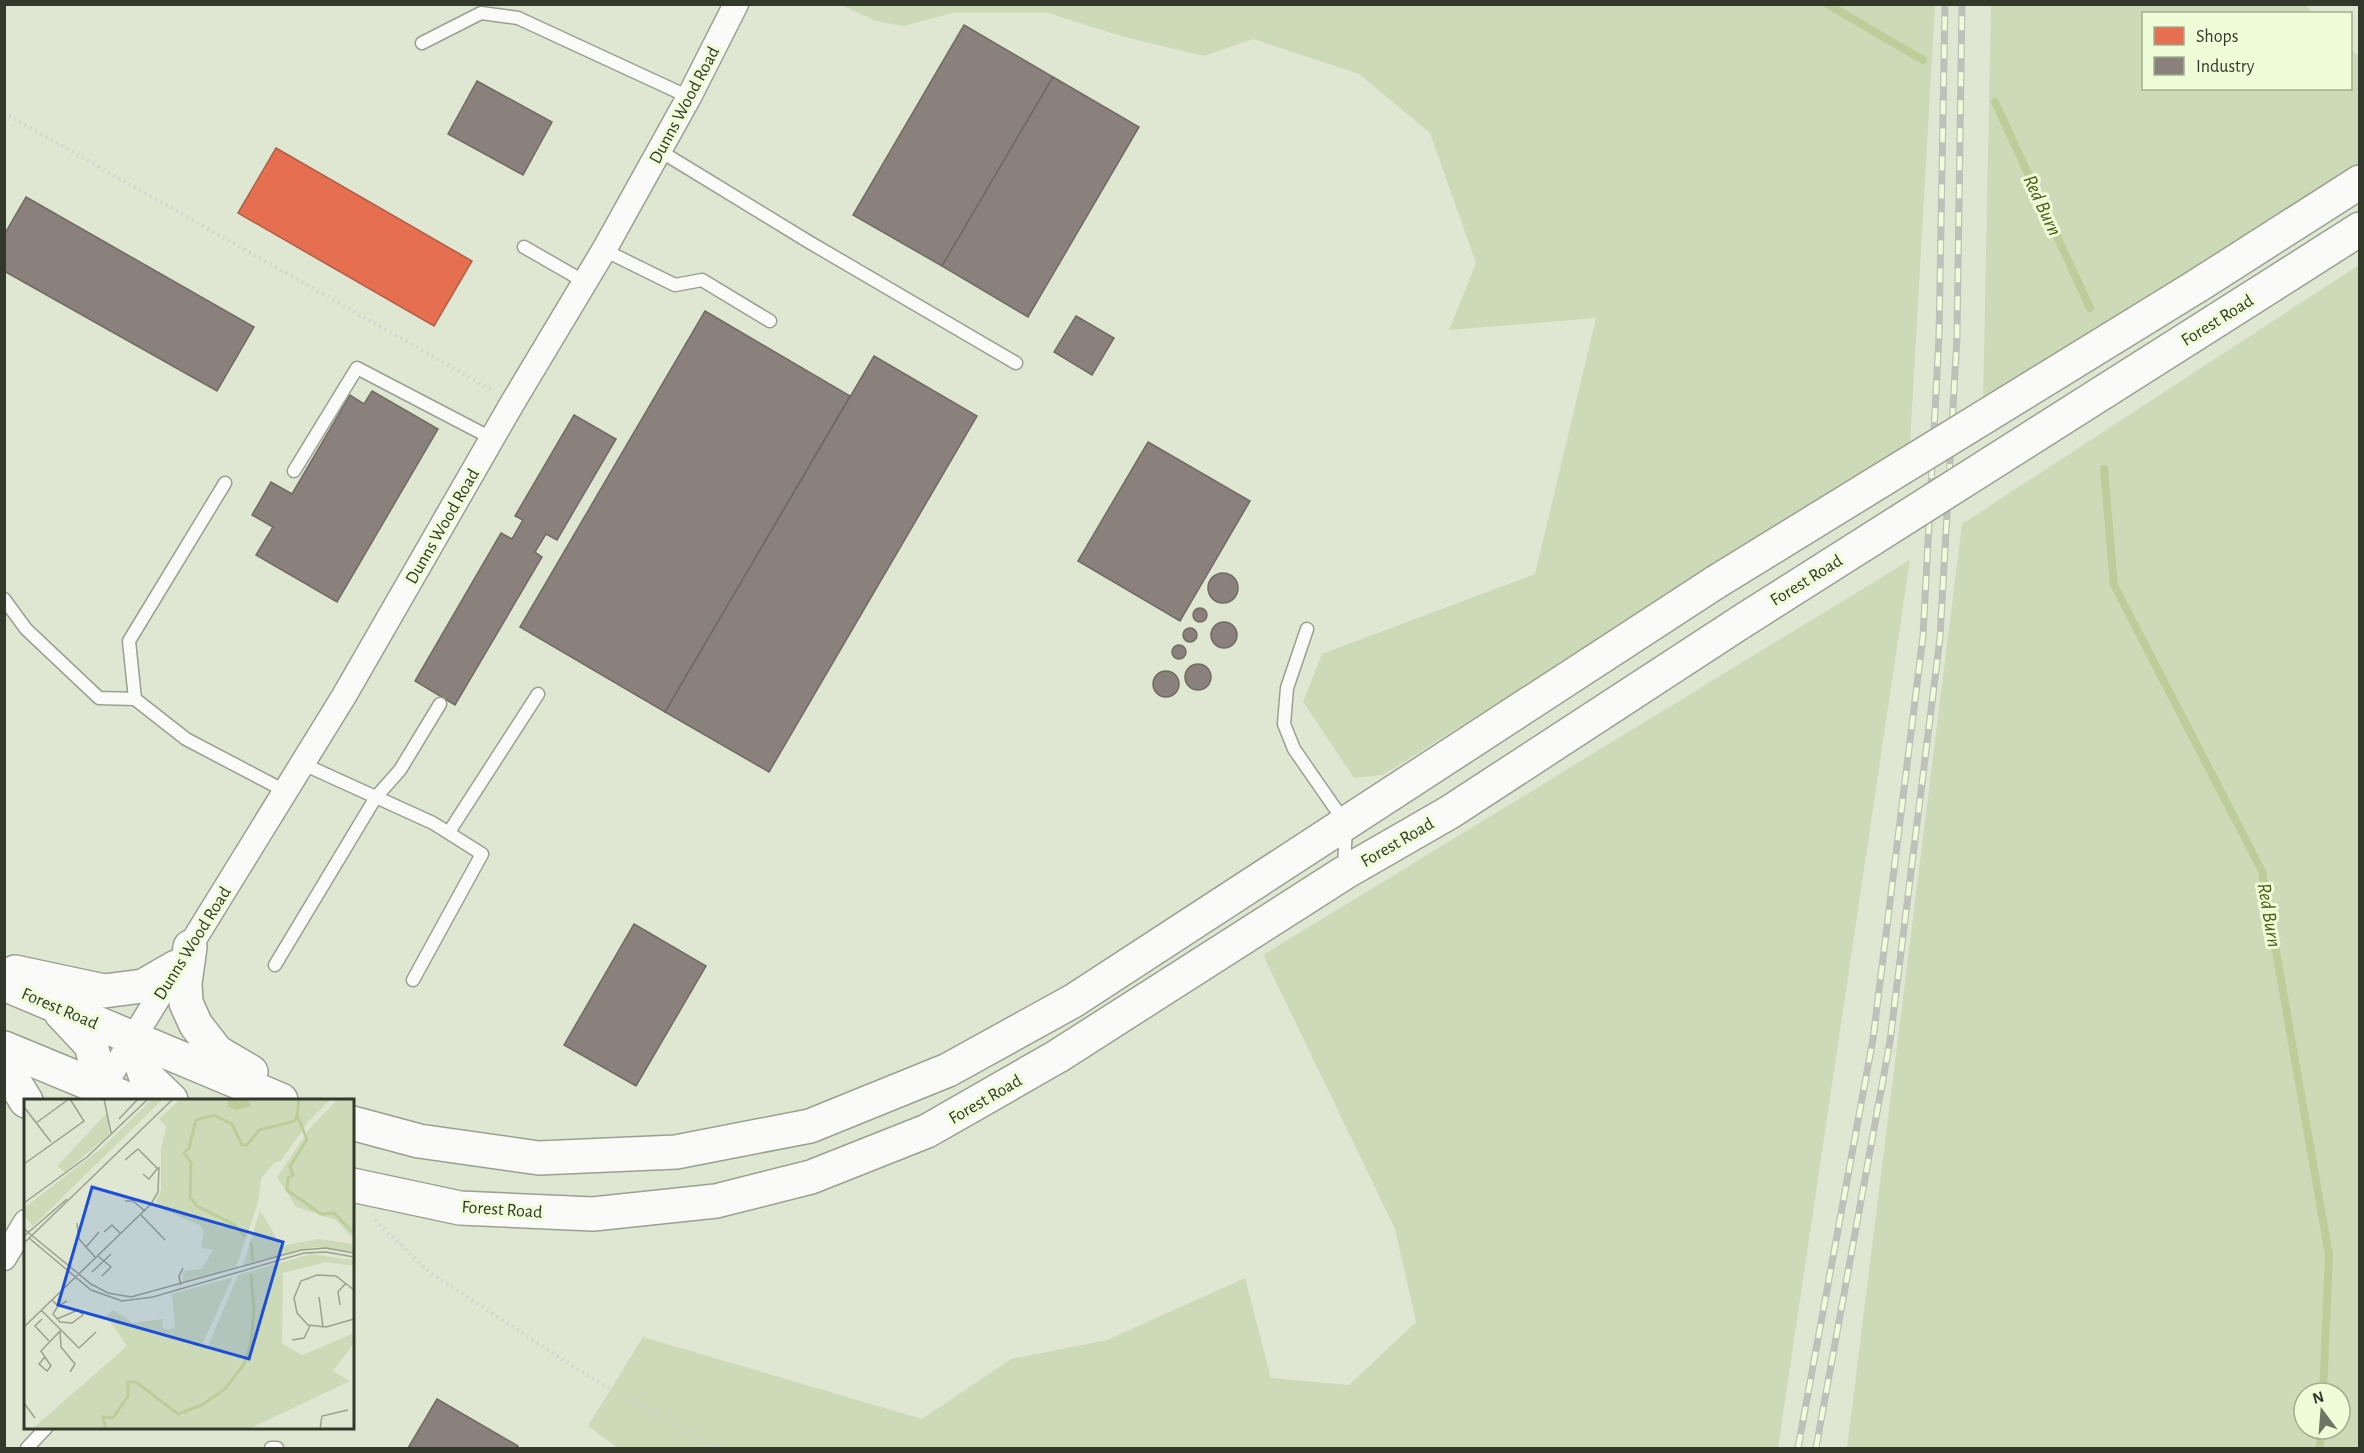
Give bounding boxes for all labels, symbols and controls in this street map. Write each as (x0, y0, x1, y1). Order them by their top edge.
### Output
legend (2142, 12, 2352, 90)
text: Shops (2196, 28, 2238, 46)
street label: Dunns Wood Road (646, 44, 723, 167)
text: Industry (2196, 58, 2255, 76)
water label: Red Burn (2019, 172, 2065, 239)
street label: Forest Road (2178, 292, 2257, 350)
street label: Dunns Wood Road (403, 466, 483, 587)
street label: Forest Road (1767, 552, 1846, 610)
street label: Forest Road (1358, 815, 1437, 871)
water label: Red Burn (2254, 882, 2284, 949)
street label: Dunns Wood Road (151, 884, 235, 1003)
street label: Forest Road (19, 985, 100, 1033)
street label: Forest Road (946, 1072, 1025, 1128)
inset map (24, 1099, 354, 1429)
street label: Forest Road (461, 1198, 543, 1222)
north arrow (2292, 1381, 2352, 1441)
text: N (2311, 1388, 2326, 1407)

